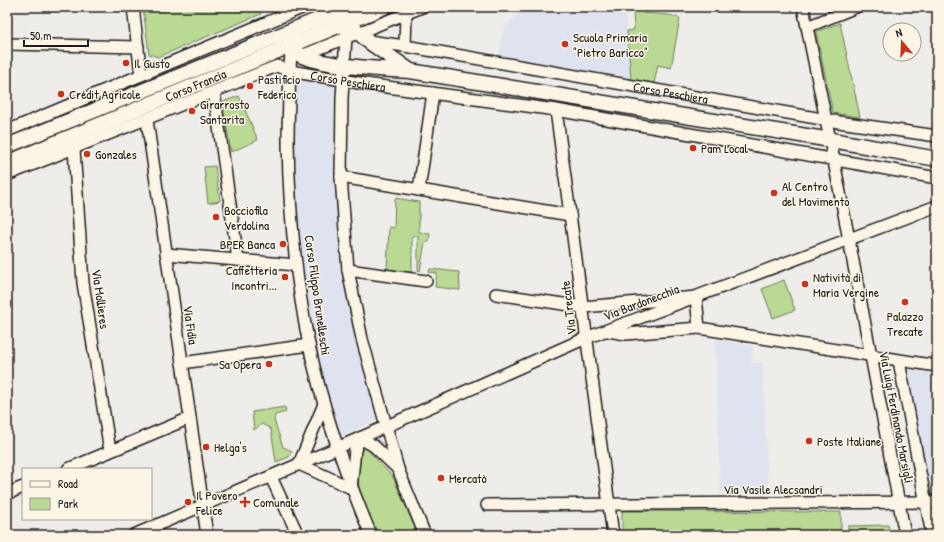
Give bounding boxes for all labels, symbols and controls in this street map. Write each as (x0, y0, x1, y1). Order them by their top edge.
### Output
scale bar (24, 22, 88, 48)
north arrow (882, 22, 922, 62)
text: N (894, 25, 904, 40)
text: 50 m (30, 27, 51, 44)
place label: Scuola Primaria "Pietro Baricco" (573, 28, 648, 61)
marker: Scuola Primaria "Pietro Baricco" (560, 39, 570, 49)
place label: Il Gusto (134, 54, 170, 72)
marker: Il Gusto (121, 58, 131, 68)
street label: Corso Francia (162, 64, 229, 106)
street label: Corso Peschiera (309, 66, 387, 96)
place label: Pastificio Federico (257, 70, 300, 103)
street label: Corso Peschiera (632, 77, 710, 108)
marker: Pastificio Federico (245, 81, 255, 91)
place label: Crédit Agricole (69, 85, 141, 103)
marker: Crédit Agricole (56, 89, 66, 99)
place label: Girarrosto Santarita (200, 95, 249, 128)
marker: Girarrosto Santarita (187, 106, 197, 116)
place label: Pam Local (701, 139, 748, 157)
marker: Pam Local (688, 143, 698, 153)
place label: Gonzales (95, 145, 137, 163)
marker: Gonzales (82, 149, 92, 159)
place label: Al Centro del Movimento (782, 177, 849, 210)
marker: Al Centro del Movimento (769, 188, 779, 198)
place label: Bocciofila Verdolina (224, 201, 269, 234)
marker: Bocciofila Verdolina (211, 212, 221, 222)
street label: Corso Filippo Brunelleschi (301, 234, 335, 356)
place label: BPER Banca (220, 235, 275, 253)
marker: BPER Banca (278, 239, 288, 249)
place label: Caffetteria Incontri... (226, 261, 277, 294)
street label: Via Mollieres (88, 268, 114, 330)
place label: Natività di Maria Vergine (813, 268, 879, 301)
marker: Caffetteria Incontri... (280, 272, 290, 282)
street label: Via Bardonecchia (600, 279, 682, 325)
marker: Natività di Maria Vergine (800, 279, 810, 289)
street label: Via Trecate (556, 280, 580, 336)
marker: Palazzo Trecate (900, 297, 910, 307)
street label: Via Fidia (179, 304, 203, 346)
place label: Palazzo Trecate (887, 307, 923, 340)
street label: Via Luigi Ferdinando Marsigli (875, 349, 919, 485)
place label: Sa Opera (219, 355, 261, 373)
marker: Sa Opera (264, 359, 274, 369)
place label: Poste Italiane (817, 432, 881, 450)
marker: Poste Italiane (804, 436, 814, 446)
place label: Helga's (214, 438, 247, 456)
marker: Helga's (201, 442, 211, 452)
legend (22, 468, 152, 520)
place label: Mercatò (449, 469, 487, 487)
marker: Mercatò (436, 473, 446, 483)
text: Road (58, 475, 78, 492)
street label: Via Vasile Alecsandri (723, 480, 823, 498)
place label: Il Povero Felice (195, 486, 238, 519)
place label: Comunale (253, 493, 299, 511)
text: Park (58, 495, 78, 512)
marker: Il Povero Felice (183, 497, 193, 507)
marker: Comunale (240, 497, 250, 507)

